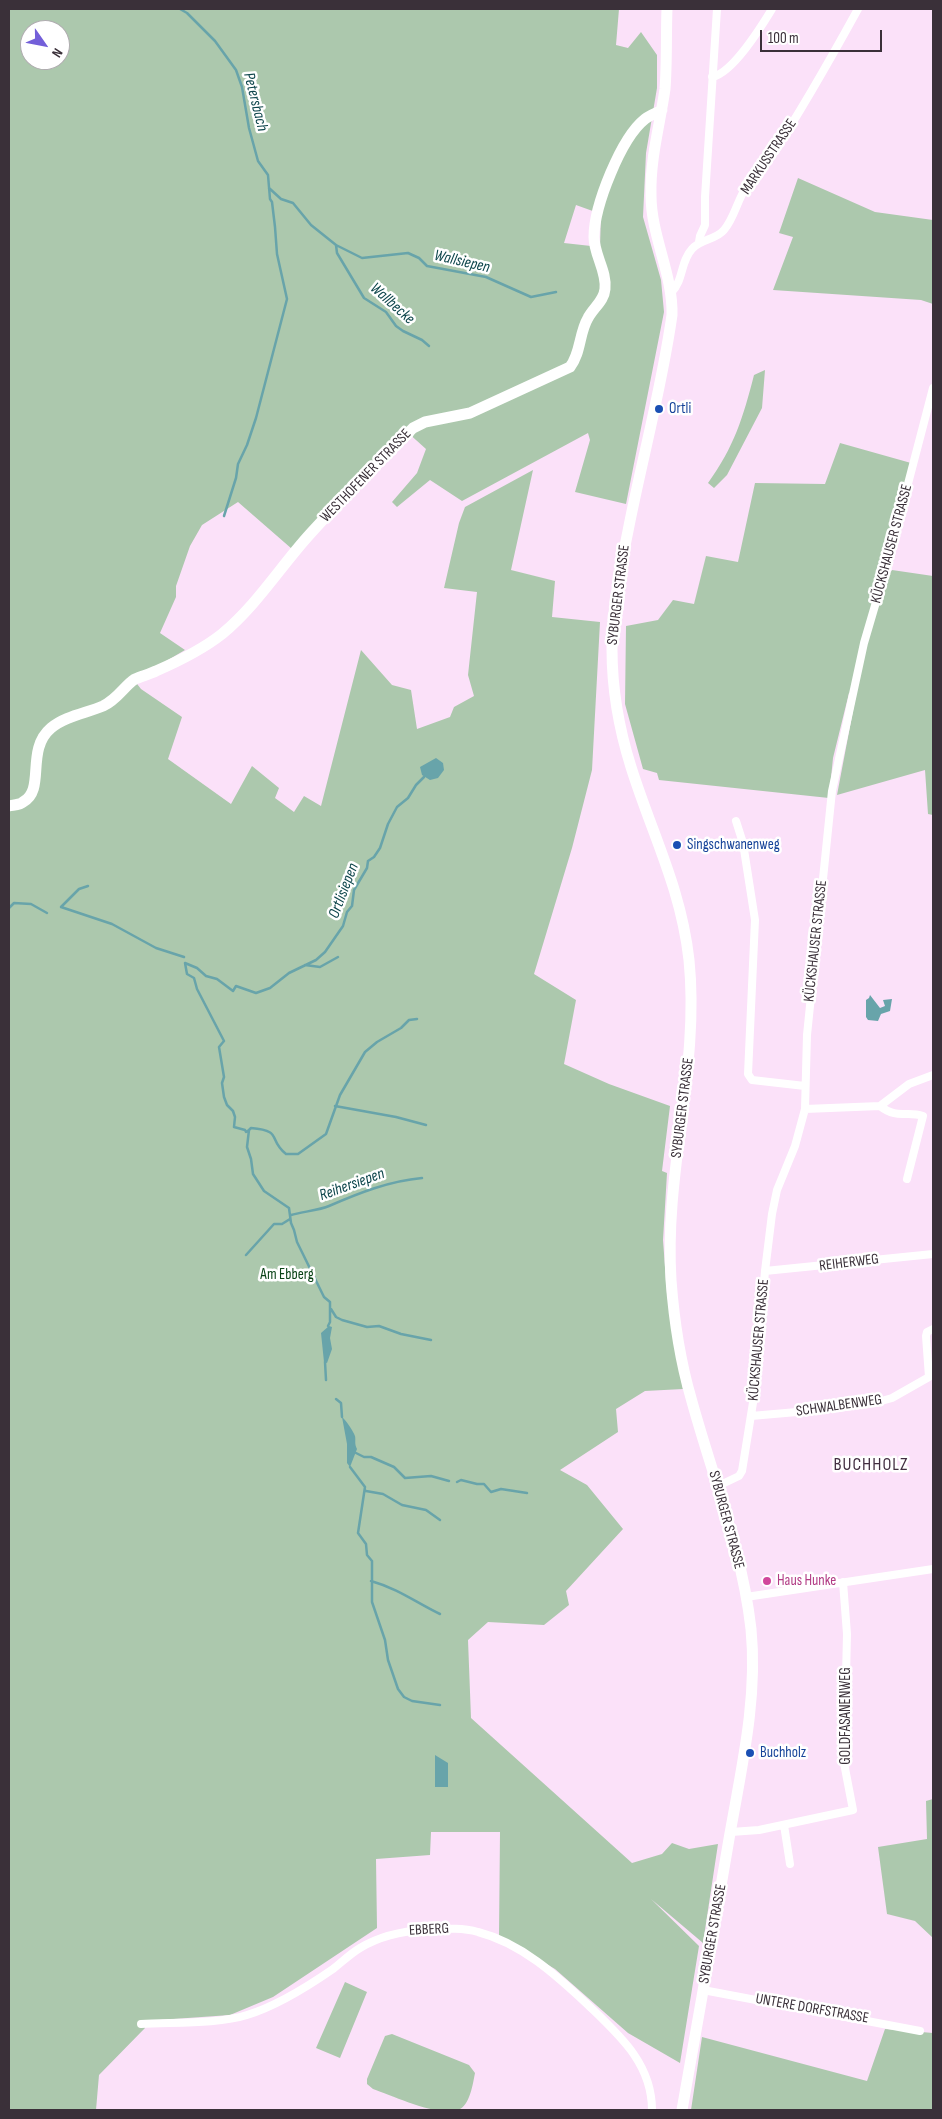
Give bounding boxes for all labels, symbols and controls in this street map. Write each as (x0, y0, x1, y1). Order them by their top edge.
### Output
north arrow (20, 20, 70, 70)
scale bar (762, 20, 884, 52)
text: 100 m (768, 29, 799, 48)
text: N (48, 45, 66, 61)
water label: Petersbach (238, 71, 272, 133)
street label: MARKUSSTRASSE (737, 116, 801, 198)
water label: Wallsiepen (432, 246, 492, 278)
water label: Wallbecke (366, 279, 418, 329)
place label: Ortli (669, 400, 691, 418)
marker: Ortli (653, 403, 665, 415)
street label: WESTHOFENER STRASSE (317, 426, 415, 526)
street label: KÜCKSHAUSER STRASSE (867, 483, 917, 605)
street label: SYBURGER STRASSE (604, 544, 634, 646)
place label: Singschwanenweg (687, 836, 780, 854)
marker: Singschwanenweg (671, 839, 683, 851)
water label: Ortlisiepen (325, 861, 363, 921)
street label: KÜCKSHAUSER STRASSE (801, 879, 831, 1003)
street label: SYBURGER STRASSE (668, 1057, 698, 1159)
water label: Reihersiepen (317, 1164, 387, 1206)
street label: REIHERWEG (818, 1250, 880, 1276)
park label: Am Ebberg (260, 1266, 314, 1284)
street label: KÜCKSHAUSER STRASSE (745, 1278, 773, 1402)
street label: SCHWALBENWEG (795, 1391, 883, 1421)
district label: BUCHHOLZ (832, 1454, 910, 1476)
street label: SYBURGER STRASSE (704, 1469, 748, 1571)
place label: Haus Hunke (777, 1572, 836, 1590)
marker: Haus Hunke (761, 1575, 773, 1587)
street label: GOLDFASANENWEG (837, 1667, 855, 1765)
place label: Buchholz (760, 1744, 806, 1762)
marker: Buchholz (744, 1747, 756, 1759)
street label: SYBURGER STRASSE (695, 1883, 731, 1985)
street label: EBBERG (409, 1920, 449, 1940)
street label: UNTERE DORFSTRASSE (754, 1990, 870, 2028)

